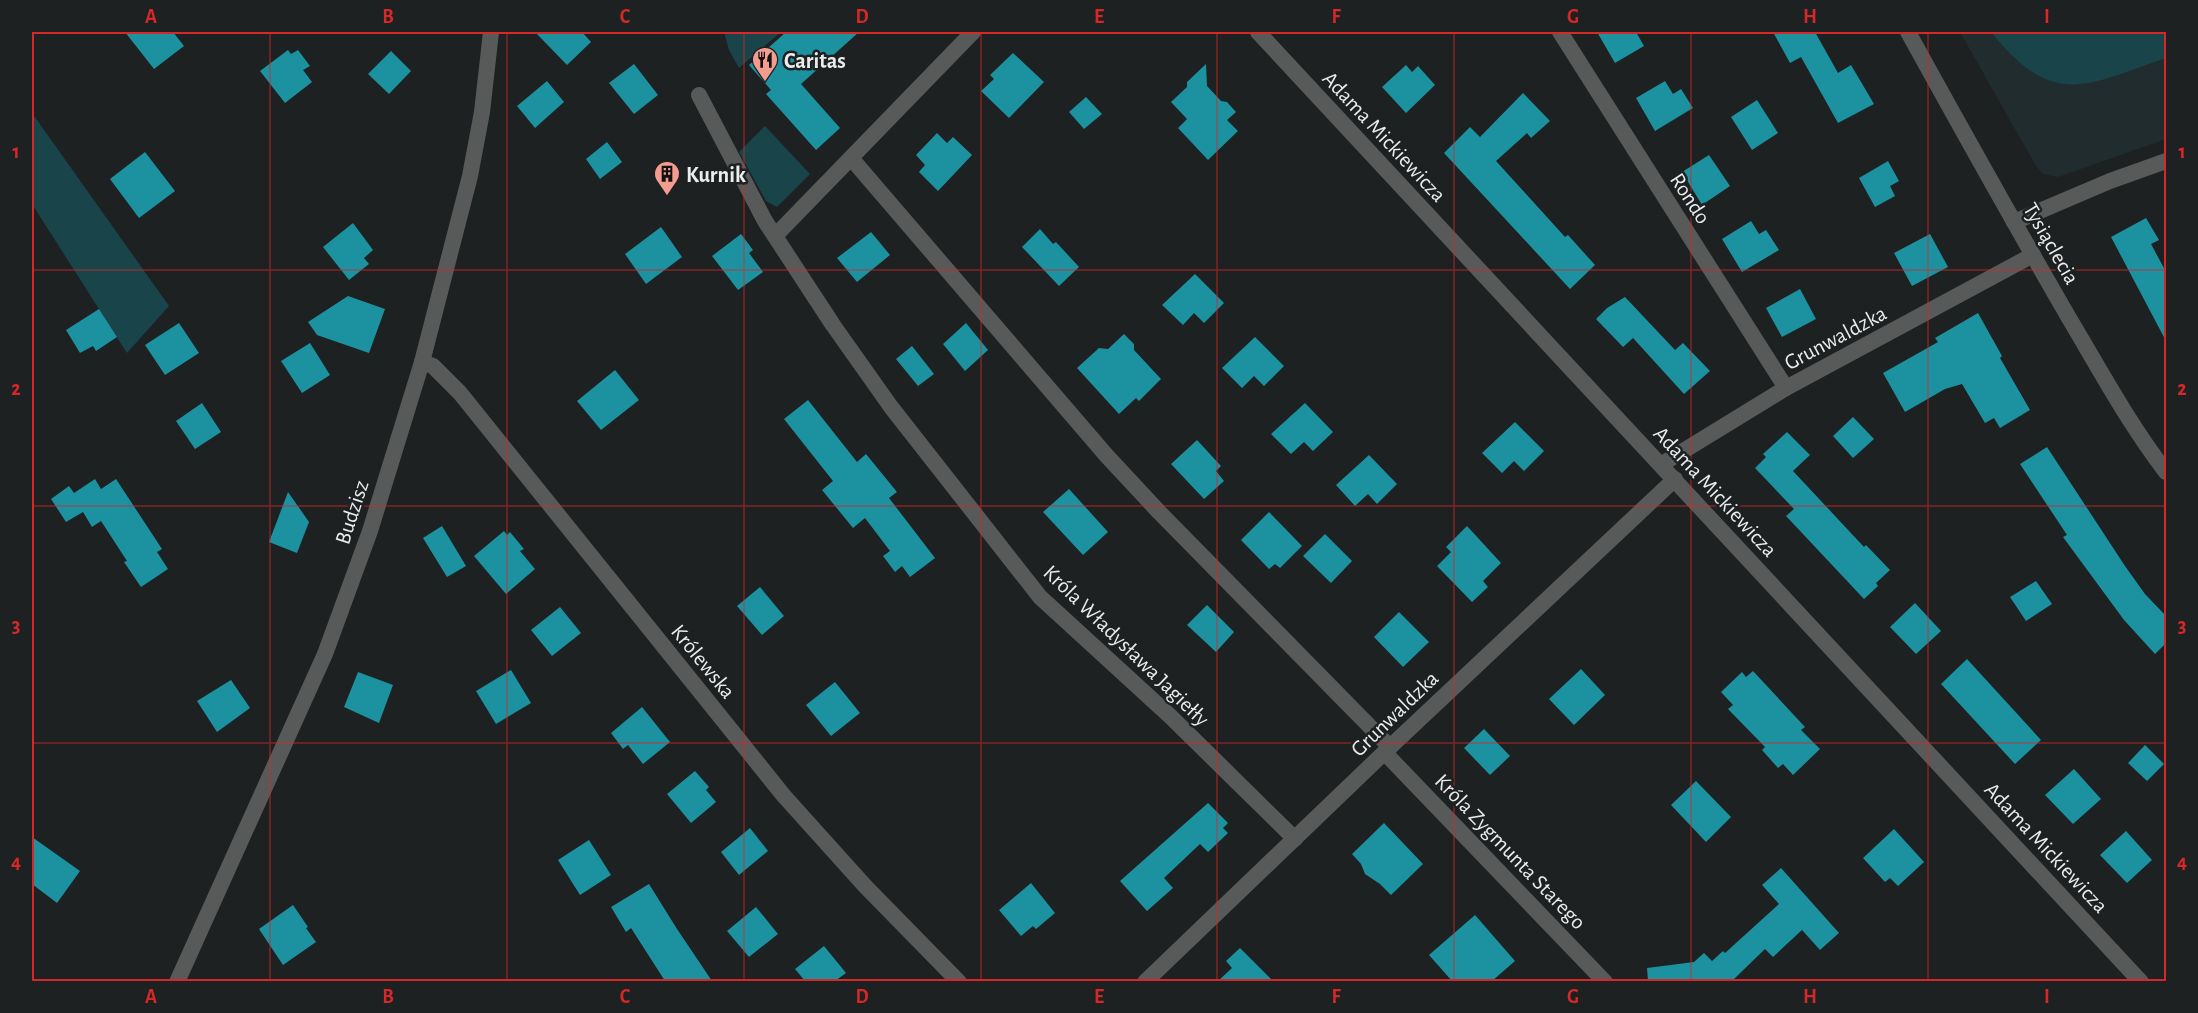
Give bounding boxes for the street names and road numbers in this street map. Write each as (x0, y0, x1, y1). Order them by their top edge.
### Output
street label: Adama Mickiewicza (1318, 67, 1450, 206)
street label: Rondo (1666, 169, 1715, 228)
street label: Tysiąclecia (2019, 199, 2083, 288)
street label: Grunwaldzka (1781, 302, 1890, 374)
street label: Adama Mickiewicza (1649, 422, 1781, 561)
street label: Budzisz (331, 478, 373, 547)
street label: Króla Władysława Jagiełły (1039, 561, 1214, 731)
street label: Królewska (667, 621, 739, 703)
street label: Grunwaldzka (1347, 667, 1443, 761)
street label: Króla Zygmunta Starego (1431, 770, 1590, 934)
street label: Adama Mickiewicza (1980, 778, 2112, 917)

